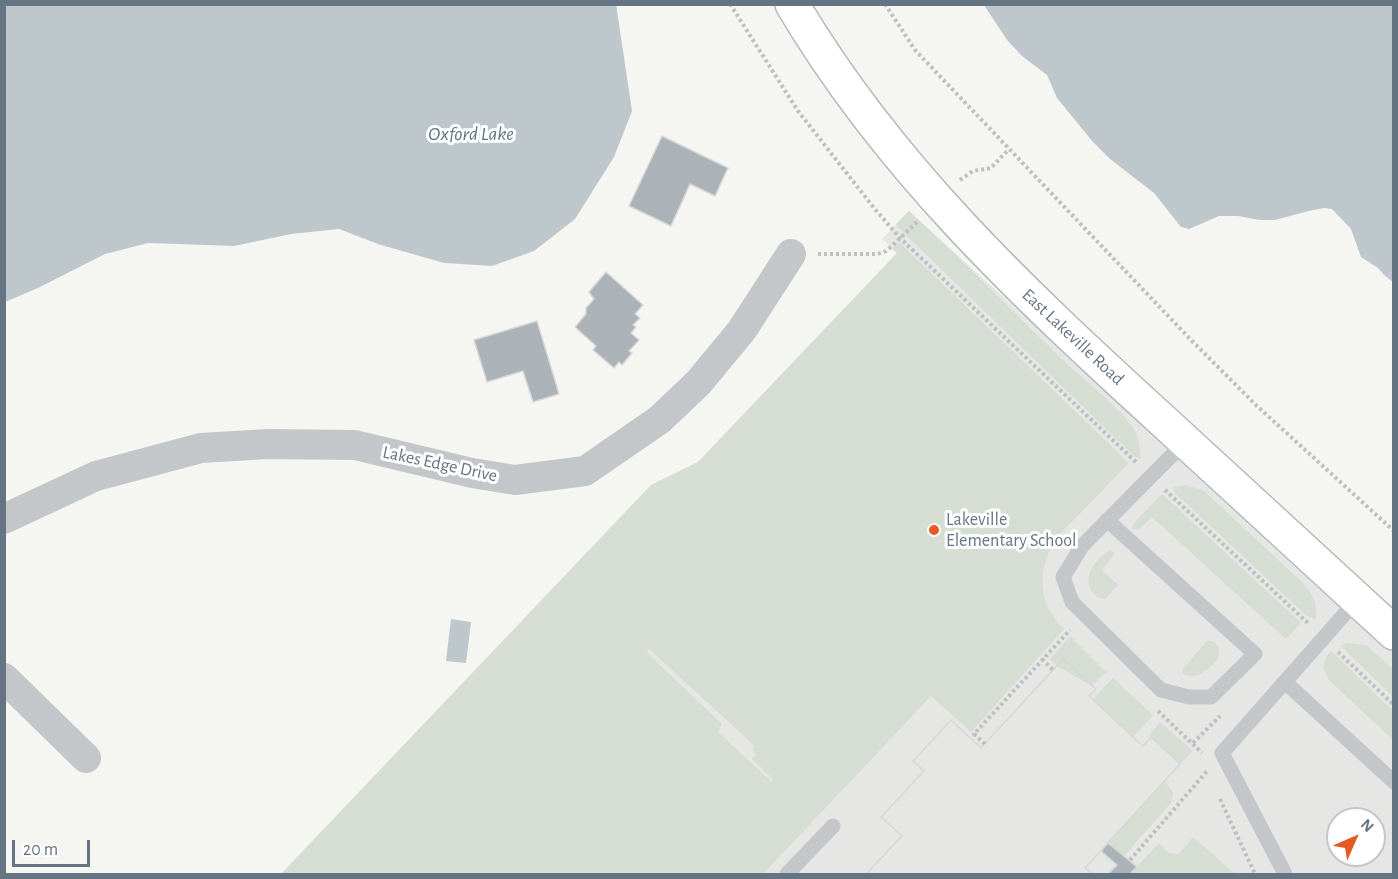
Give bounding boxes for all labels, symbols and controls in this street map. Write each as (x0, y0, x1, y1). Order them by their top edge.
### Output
water label: Oxford Lake (428, 122, 514, 146)
street label: East Lakeville Road (1017, 284, 1129, 390)
street label: Lakes Edge Drive (381, 441, 499, 487)
place label: Lakeville Elementary School (946, 509, 1076, 552)
marker: Lakeville Elementary School (927, 523, 941, 537)
north arrow (1326, 807, 1386, 867)
text: N (1358, 816, 1377, 835)
scale bar (15, 828, 93, 866)
text: 20 m (23, 841, 58, 859)

